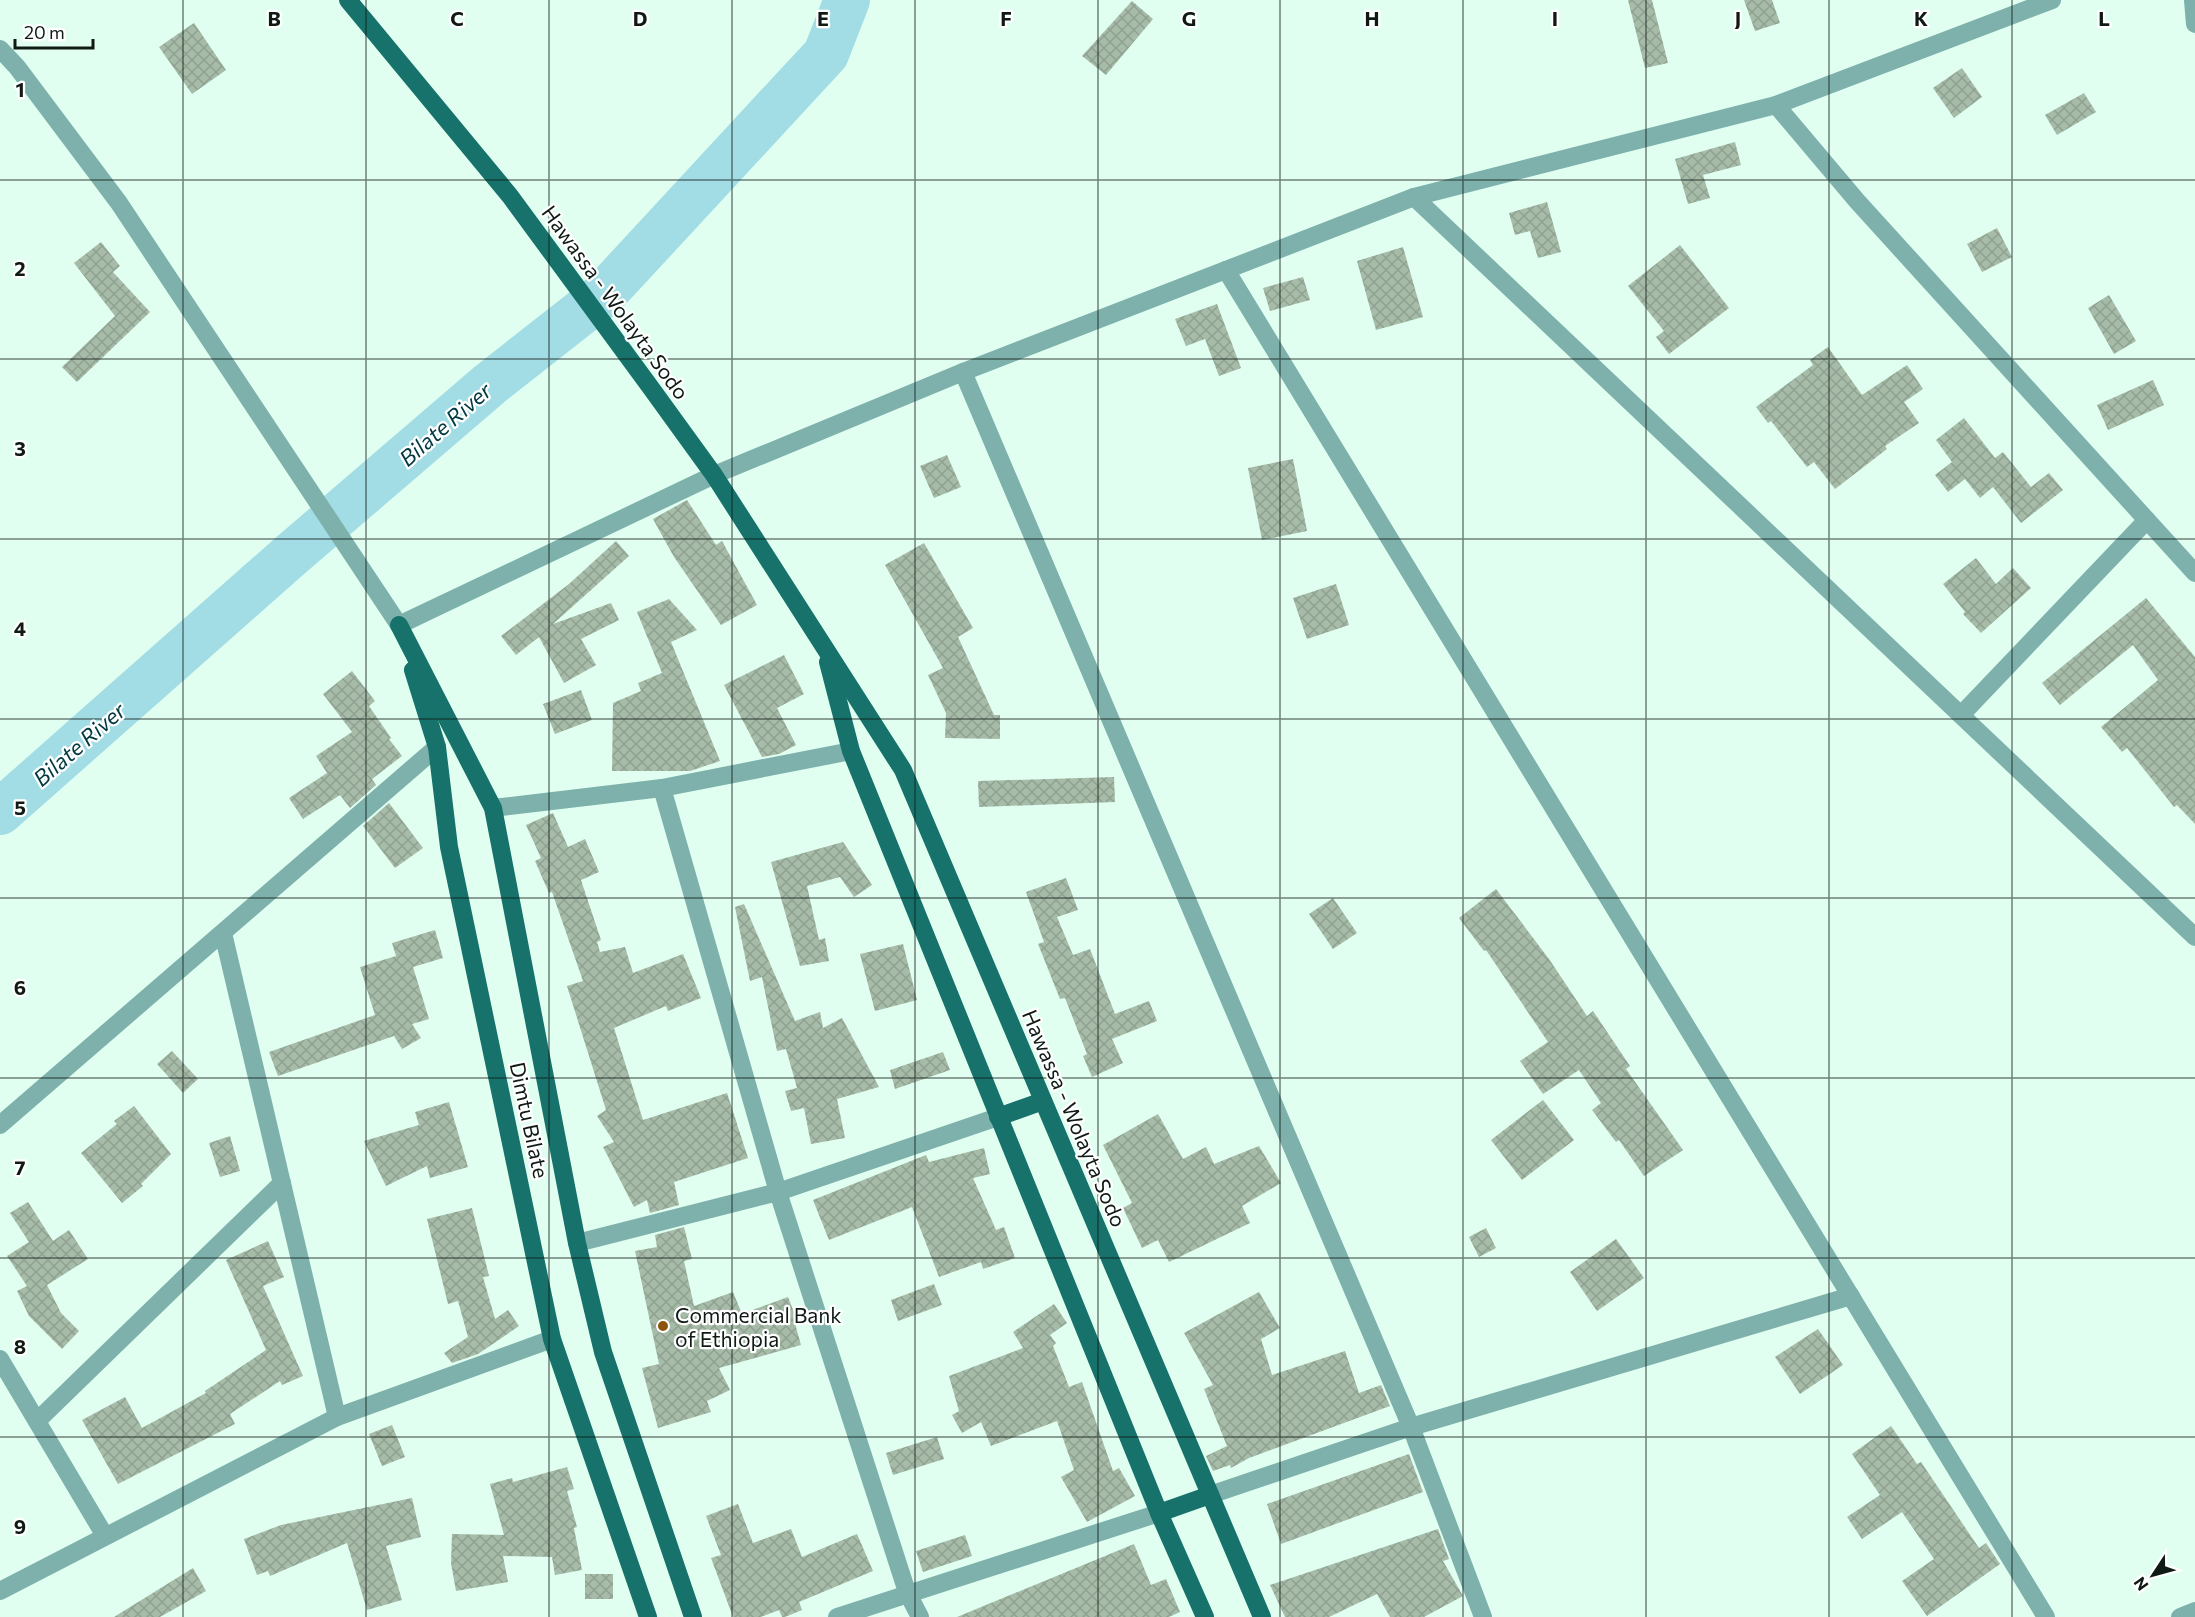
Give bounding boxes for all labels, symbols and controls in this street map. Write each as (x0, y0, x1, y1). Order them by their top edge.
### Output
text: B (267, 6, 281, 30)
text: C (450, 6, 464, 30)
text: D (633, 6, 647, 30)
text: E (817, 6, 829, 30)
text: F (1000, 6, 1012, 30)
text: G (1182, 6, 1196, 30)
text: H (1365, 6, 1380, 30)
text: I (1552, 6, 1558, 30)
text: J (1735, 6, 1741, 30)
text: K (1914, 6, 1928, 30)
text: L (2098, 6, 2110, 30)
scale bar (15, 12, 93, 50)
text: 20 m (24, 21, 65, 43)
text: 1 (15, 77, 25, 101)
street label: Hawassa - Wolayta Sodo (537, 200, 695, 404)
text: 2 (14, 256, 26, 280)
water label: Bilate River (393, 376, 498, 471)
text: 3 (14, 436, 26, 460)
text: 4 (14, 616, 26, 640)
water label: Bilate River (27, 696, 132, 791)
text: 5 (14, 795, 26, 819)
text: 6 (14, 975, 26, 999)
street label: Hawassa - Wolayta Sodo (1018, 1006, 1132, 1230)
street label: Dimtu Bilate (505, 1060, 555, 1180)
text: 7 (15, 1155, 26, 1179)
place label: Commercial Bank of Ethiopia (675, 1302, 842, 1351)
marker: Commercial Bank of Ethiopia (656, 1319, 670, 1333)
text: 8 (14, 1334, 26, 1358)
text: 9 (14, 1514, 26, 1538)
north arrow (2123, 1545, 2183, 1605)
text: N (2129, 1574, 2152, 1595)

